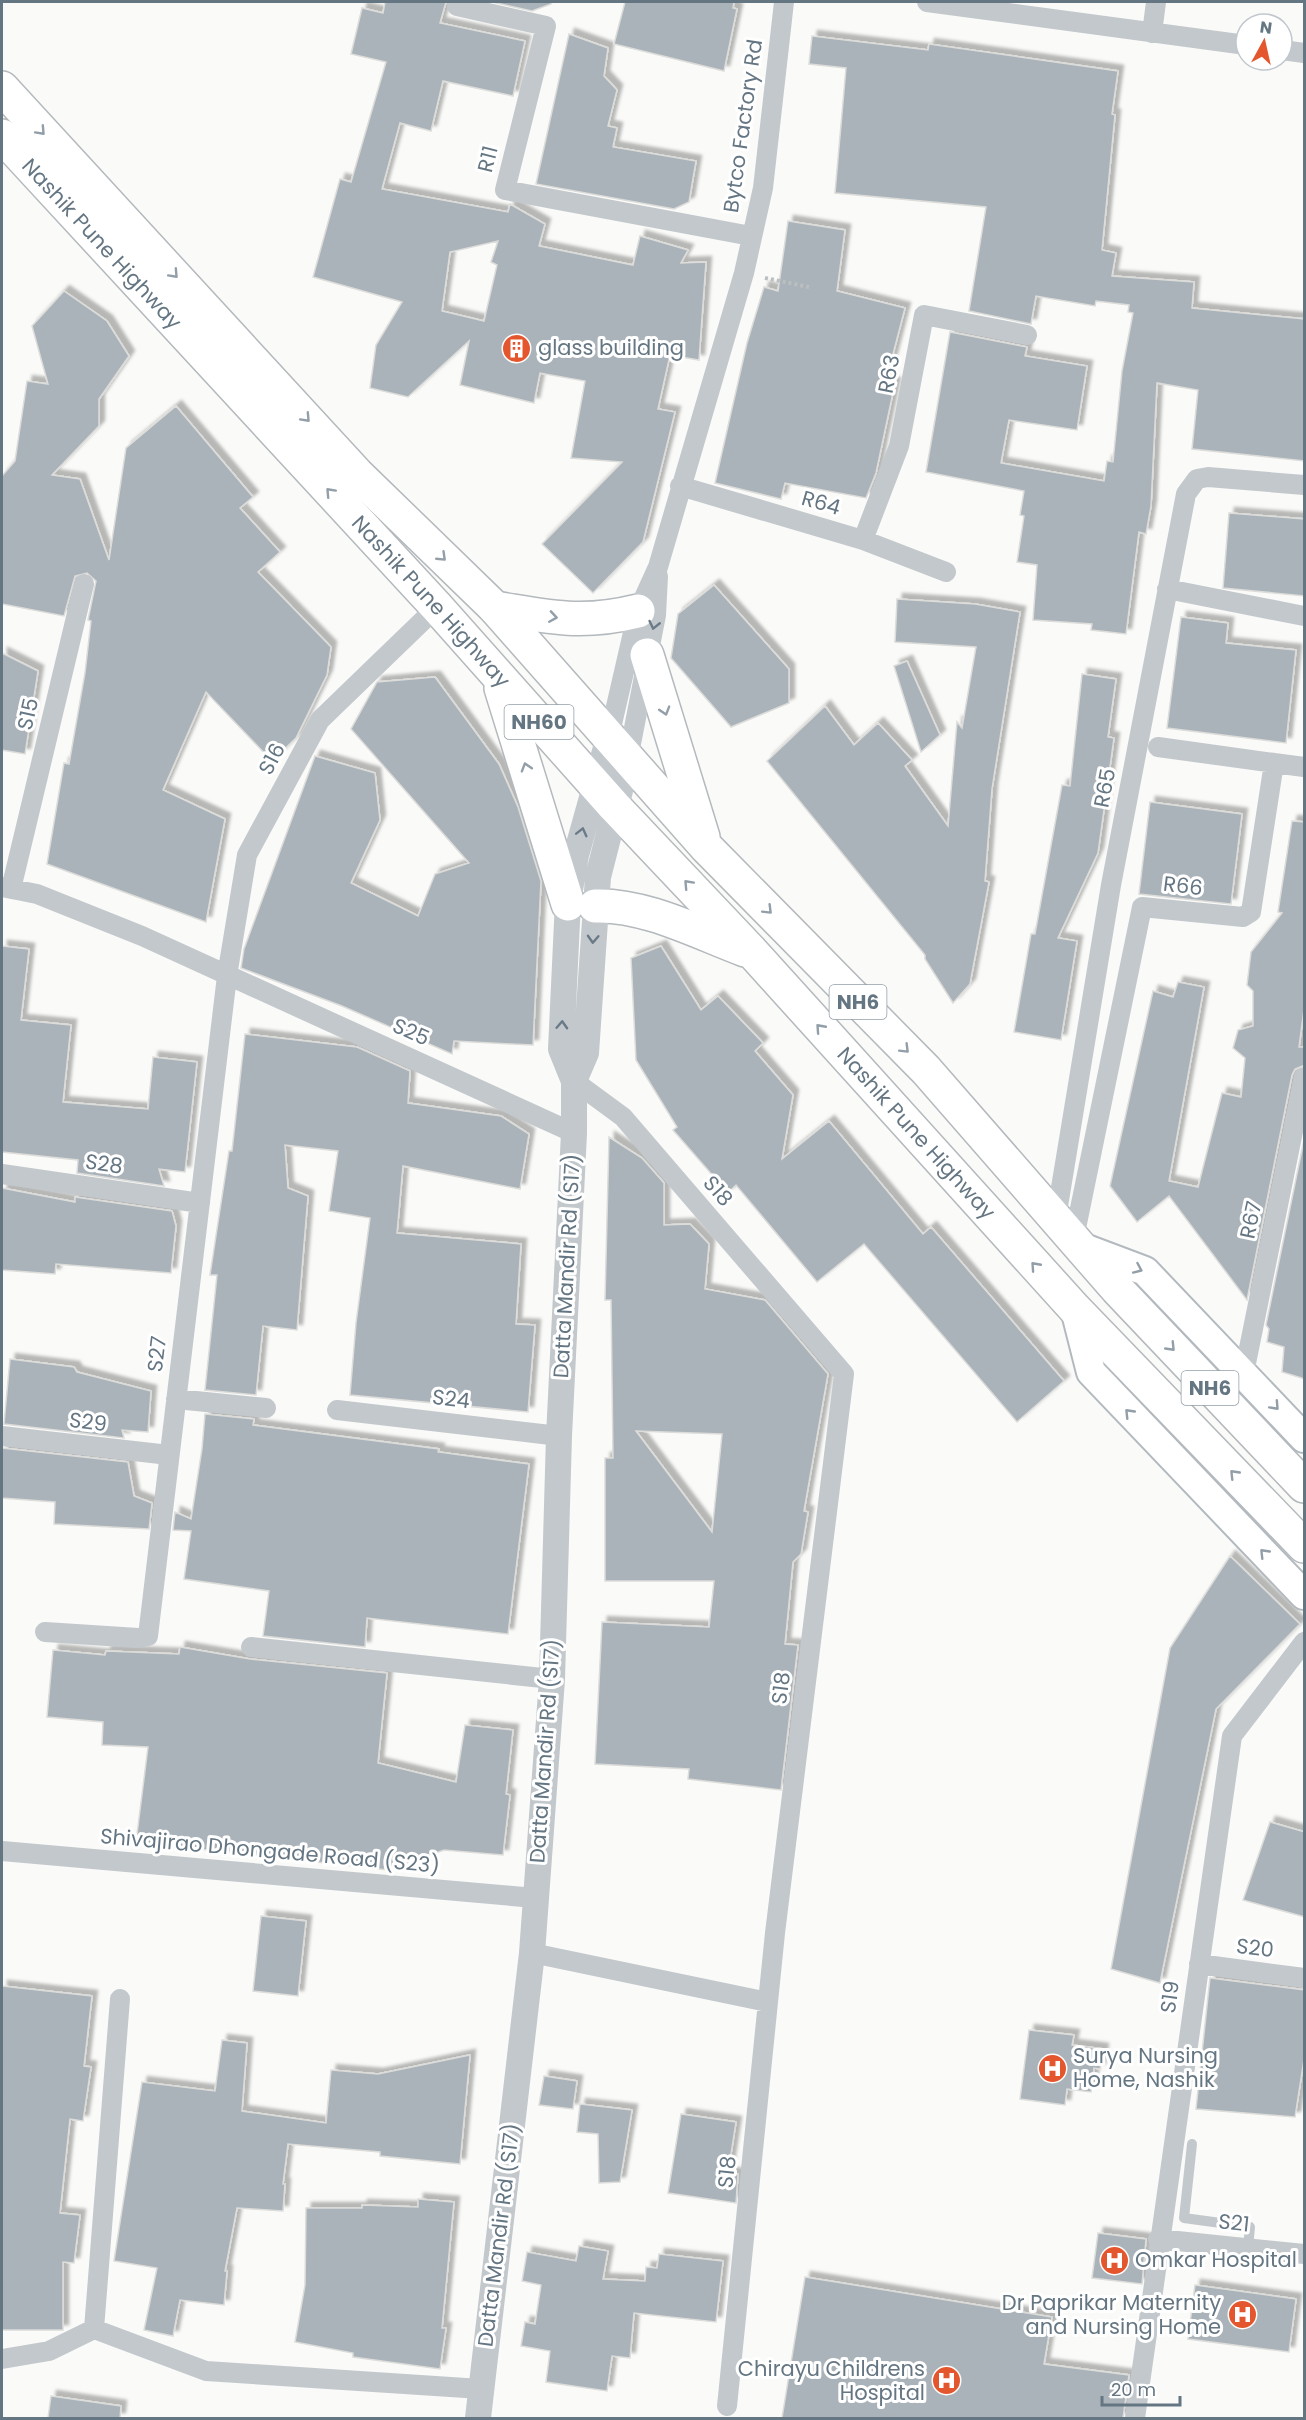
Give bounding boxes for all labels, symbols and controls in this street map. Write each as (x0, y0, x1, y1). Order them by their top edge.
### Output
north arrow (1234, 12, 1294, 72)
text: N (1258, 15, 1274, 40)
street label: Bytco Factory Rd (716, 37, 769, 215)
one-way arrow (34, 124, 45, 135)
street label: R11 (470, 143, 505, 175)
street label: Nashik Pune Highway (16, 152, 189, 336)
one-way arrow (166, 267, 177, 278)
building icon: glass building (501, 332, 533, 364)
place label: glass building (538, 333, 684, 362)
street label: R63 (871, 352, 906, 396)
one-way arrow (299, 411, 310, 421)
street label: R64 (798, 483, 844, 522)
one-way arrow (326, 488, 337, 499)
street label: Nashik Pune Highway (345, 509, 517, 694)
one-way arrow (435, 549, 446, 560)
one-way arrow (548, 611, 557, 623)
one-way arrow (648, 620, 661, 630)
street label: S15 (10, 695, 45, 733)
road number: NH60 (504, 705, 574, 739)
one-way arrow (657, 705, 670, 716)
street label: S16 (251, 738, 292, 780)
one-way arrow (521, 762, 533, 773)
street label: R65 (1087, 766, 1122, 810)
one-way arrow (575, 827, 587, 837)
street label: R66 (1162, 869, 1204, 902)
one-way arrow (684, 881, 695, 891)
one-way arrow (761, 903, 772, 913)
one-way arrow (586, 935, 599, 944)
road number: NH6 (830, 985, 886, 1019)
street label: S25 (388, 1011, 434, 1052)
one-way arrow (556, 1020, 569, 1029)
one-way arrow (816, 1024, 827, 1034)
street label: Nashik Pune Highway (831, 1040, 1002, 1226)
one-way arrow (898, 1042, 909, 1052)
street label: S28 (83, 1147, 125, 1180)
street label: Datta Mandir Rd (S17) (546, 1153, 587, 1379)
street label: S18 (697, 1169, 740, 1212)
street label: R67 (1232, 1199, 1269, 1241)
one-way arrow (1031, 1262, 1042, 1272)
one-way arrow (1132, 1262, 1143, 1274)
street label: S27 (140, 1334, 173, 1374)
one-way arrow (1163, 1340, 1174, 1351)
road number: NH6 (1182, 1371, 1238, 1405)
street label: S24 (431, 1382, 472, 1415)
one-way arrow (1268, 1400, 1279, 1410)
street label: S29 (68, 1405, 109, 1438)
one-way arrow (1125, 1409, 1136, 1419)
one-way arrow (1231, 1470, 1242, 1481)
one-way arrow (1260, 1550, 1271, 1560)
street label: Datta Mandir Rd (S17) (522, 1638, 567, 1864)
street label: S18 (764, 1670, 797, 1706)
street label: Shivajirao Dhongade Road (S23) (99, 1821, 441, 1880)
street label: S20 (1235, 1931, 1275, 1964)
street label: S19 (1153, 1979, 1186, 2015)
place label: Surya Nursing Home, Nashik (1073, 2041, 1218, 2094)
hospital icon: Surya Nursing Home, Nashik (1036, 2052, 1068, 2084)
street label: Datta Mandir Rd (S17) (470, 2122, 527, 2348)
street label: S18 (710, 2154, 743, 2190)
street label: S21 (1217, 2206, 1251, 2239)
hospital icon: Omkar Hospital (1098, 2244, 1130, 2276)
place label: Omkar Hospital (1135, 2245, 1297, 2274)
place label: Dr Paprikar Maternity and Nursing Home (1002, 2288, 1221, 2341)
hospital icon: Dr Paprikar Maternity and Nursing Home (1226, 2299, 1258, 2331)
place label: Chirayu Childrens Hospital (738, 2354, 925, 2407)
hospital icon: Chirayu Childrens Hospital (930, 2365, 962, 2397)
scale bar (1102, 2369, 1180, 2407)
text: 20 m (1111, 2377, 1156, 2402)

